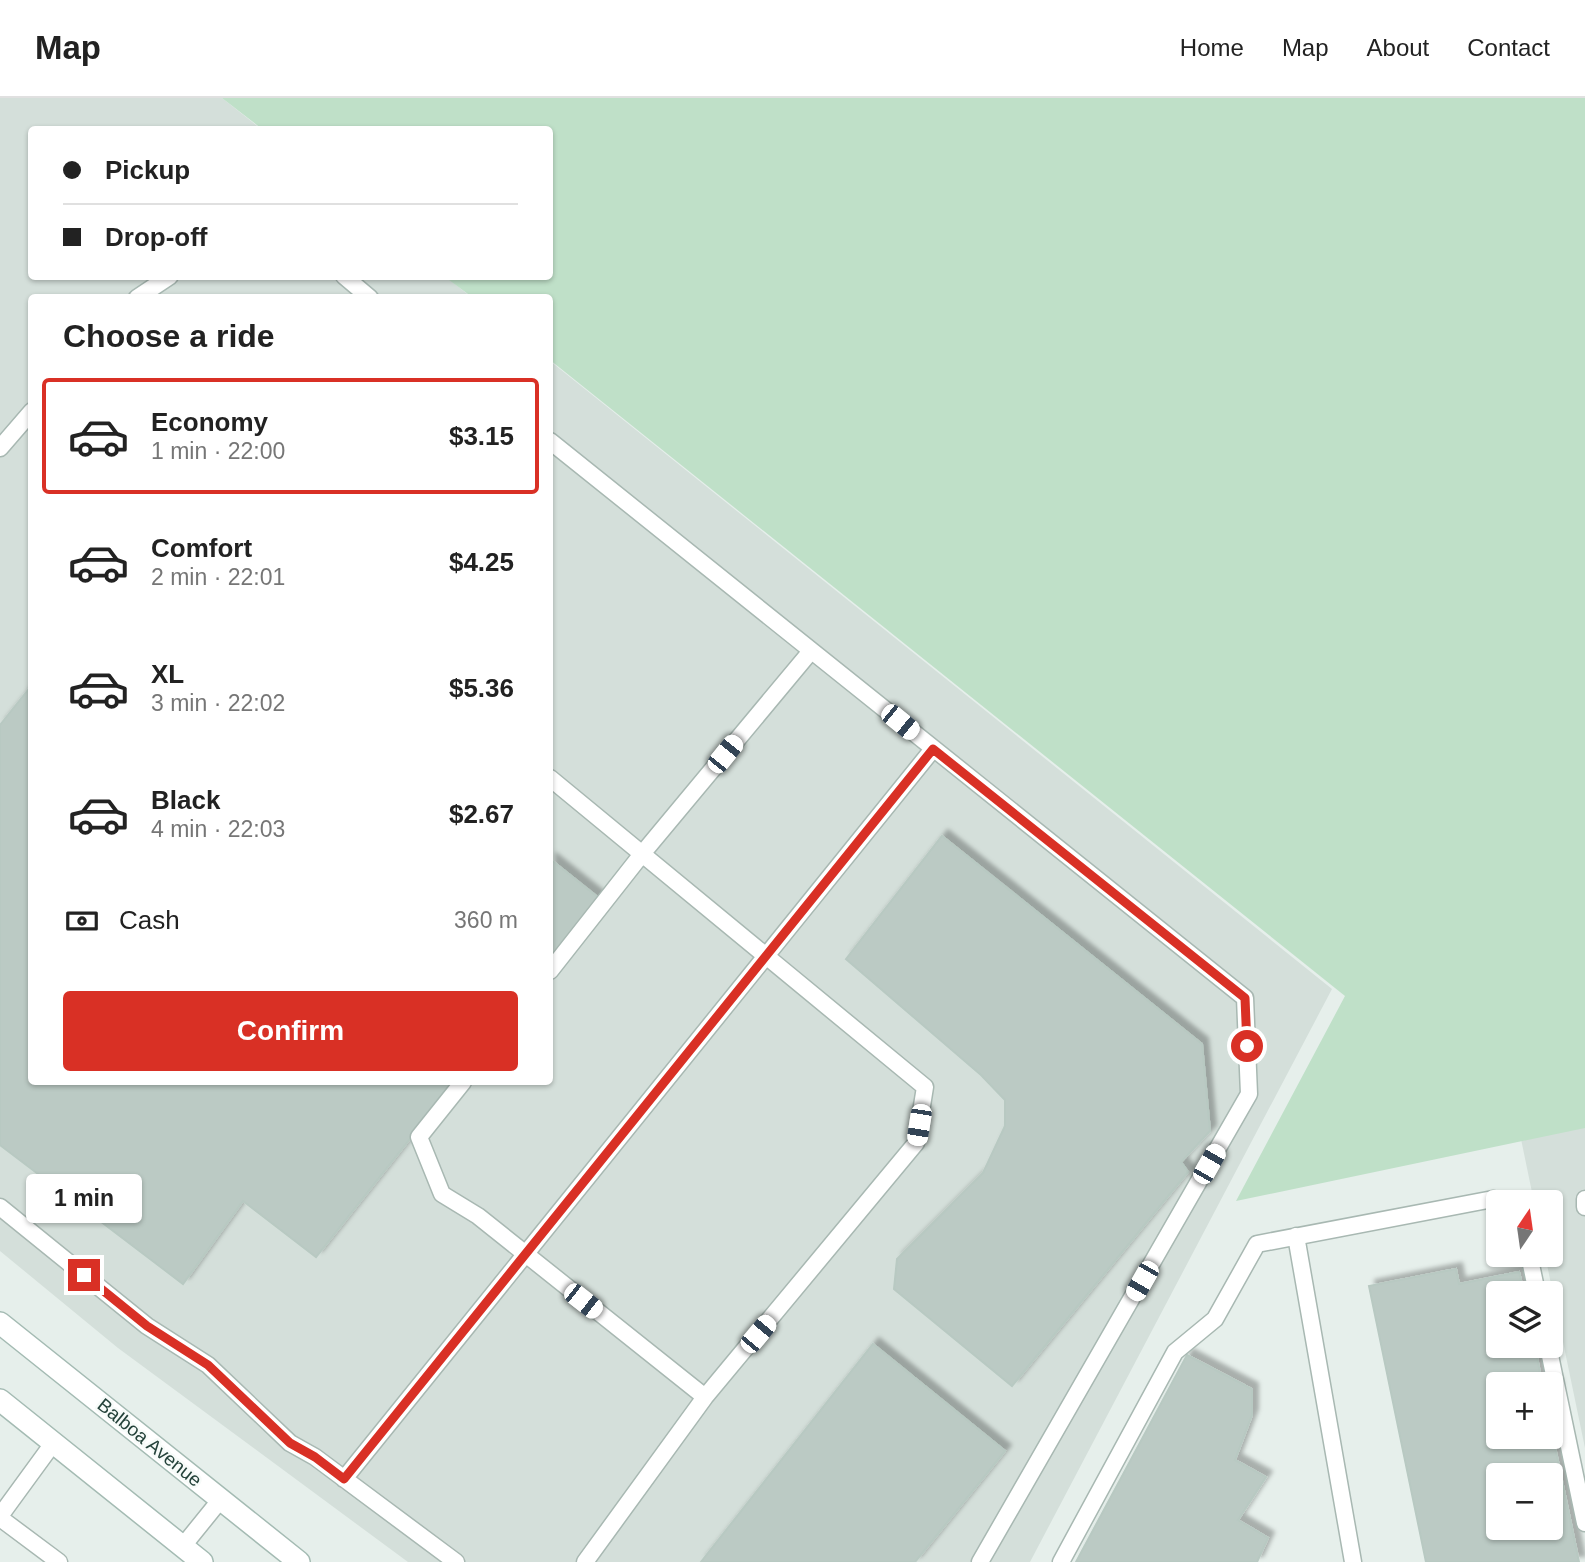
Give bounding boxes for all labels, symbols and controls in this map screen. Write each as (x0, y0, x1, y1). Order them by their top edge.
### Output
text: Map (35, 29, 101, 66)
text: Home (1180, 34, 1244, 61)
text: Map (1282, 34, 1329, 61)
text: About (1367, 34, 1429, 61)
text: Contact (1467, 34, 1550, 61)
text: Pickup (105, 155, 190, 185)
text: Drop-off (105, 222, 208, 252)
text: Choose a ride (63, 318, 275, 354)
icon: car (67, 405, 130, 468)
text: Economy (151, 407, 268, 437)
text: $3.15 (449, 421, 514, 451)
text: 1 min · 22:00 (151, 438, 285, 464)
icon: car (67, 531, 130, 594)
text: Comfort (151, 533, 252, 563)
text: $4.25 (449, 547, 514, 577)
text: 2 min · 22:01 (151, 564, 285, 590)
icon: car (67, 657, 130, 720)
text: XL (151, 659, 184, 689)
text: $5.36 (449, 673, 514, 703)
text: 3 min · 22:02 (151, 690, 285, 716)
car (878, 701, 923, 743)
car (704, 731, 747, 777)
icon: car (67, 783, 130, 846)
text: Black (151, 785, 220, 815)
text: $2.67 (449, 799, 514, 829)
text: 4 min · 22:03 (151, 816, 285, 842)
icon: cash (63, 902, 101, 940)
text: Cash (119, 905, 180, 935)
text: 360 m (454, 907, 518, 933)
button: Confirm (63, 991, 518, 1071)
route start (1231, 1030, 1263, 1062)
car (906, 1103, 933, 1147)
car (1190, 1141, 1229, 1187)
callout: 1 min (26, 1174, 142, 1222)
text: 1 min (54, 1185, 114, 1211)
north arrow (1486, 1190, 1563, 1267)
map controls (1486, 1190, 1563, 1540)
car (1123, 1258, 1162, 1304)
route end (68, 1259, 100, 1291)
car (560, 1280, 607, 1322)
button: layers (1486, 1281, 1563, 1358)
car (737, 1311, 780, 1357)
button: + (1486, 1372, 1563, 1449)
street label: Balboa Avenue (94, 1394, 206, 1491)
button: − (1486, 1463, 1563, 1540)

